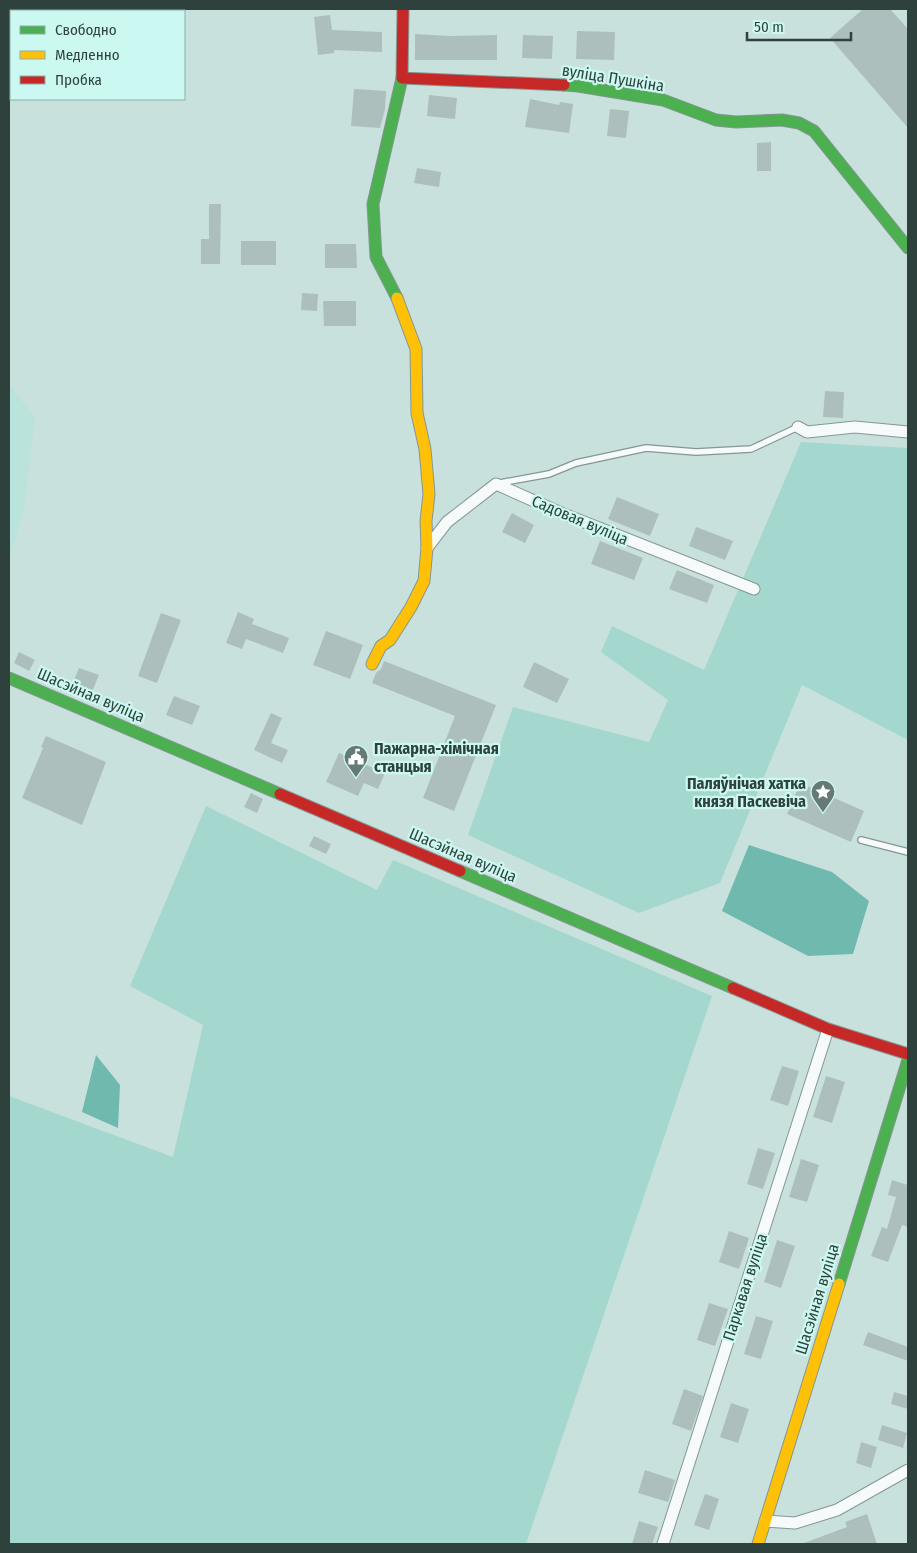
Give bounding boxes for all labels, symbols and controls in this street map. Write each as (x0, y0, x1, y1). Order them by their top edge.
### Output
legend (10, 10, 185, 100)
scale bar (747, 10, 851, 42)
text: 50 m (754, 18, 784, 36)
text: Свободно (55, 21, 117, 39)
text: Медленно (55, 46, 120, 64)
street label: вуліца Пушкіна (561, 61, 666, 95)
text: Пробка (55, 71, 102, 89)
street label: Садовая вуліца (529, 491, 631, 549)
street label: Шасэйная вуліца (34, 664, 148, 726)
place label: Пажарна-хімічная станцыя (374, 739, 499, 776)
public building icon: Пажарна-хімічная станцыя (343, 744, 369, 778)
place label: Паляўнічая хатка князя Паскевіча (687, 774, 806, 811)
place icon: Паляўнічая хатка князя Паскевіча (810, 779, 836, 813)
street label: Шасэйная вуліца (406, 824, 520, 886)
street label: Паркавая вуліца (719, 1231, 771, 1343)
street label: Шасэйная вуліца (791, 1241, 843, 1357)

